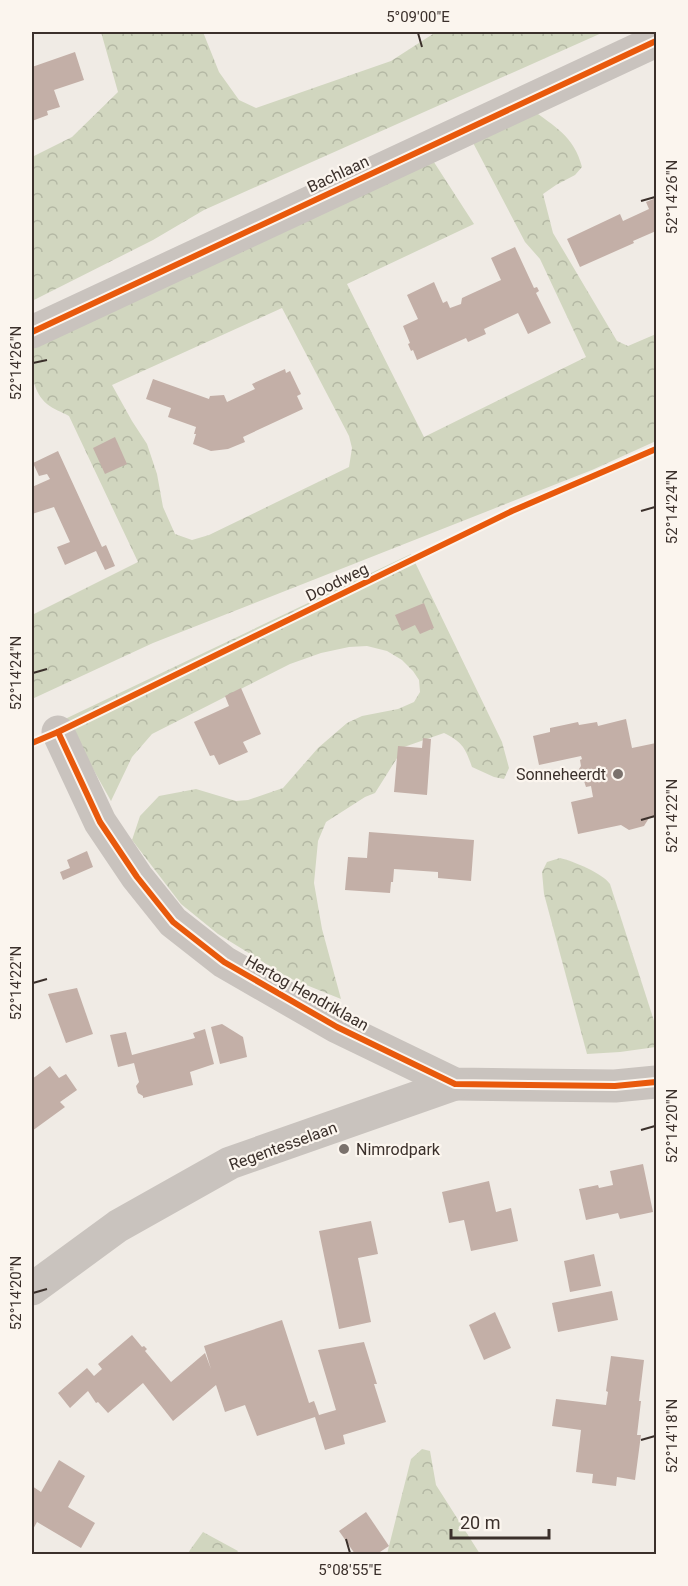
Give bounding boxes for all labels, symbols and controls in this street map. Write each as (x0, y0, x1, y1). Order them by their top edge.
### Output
text: 5°09'00"E (386, 8, 450, 26)
street label: Bachlaan (304, 151, 372, 197)
text: 52°14'26"N (663, 160, 681, 234)
text: 52°14'26"N (7, 326, 25, 400)
text: 52°14'24"N (663, 470, 681, 544)
street label: Doodweg (303, 559, 371, 605)
text: 52°14'24"N (7, 636, 25, 710)
place label: Sonneheerdt (516, 765, 606, 784)
marker: Sonneheerdt (611, 767, 625, 781)
text: 52°14'22"N (663, 779, 681, 853)
text: 52°14'22"N (7, 946, 25, 1020)
street label: Hertog Hendriklaan (242, 951, 372, 1035)
text: 52°14'20"N (663, 1089, 681, 1163)
street label: Regentesselaan (226, 1118, 340, 1174)
place label: Nimrodpark (356, 1140, 441, 1159)
marker: Nimrodpark (337, 1142, 351, 1156)
text: 52°14'20"N (7, 1256, 25, 1330)
text: 52°14'18"N (663, 1399, 681, 1473)
scale bar (451, 1502, 548, 1540)
text: 20 m (460, 1512, 500, 1533)
text: 5°08'55"E (318, 1561, 382, 1579)

